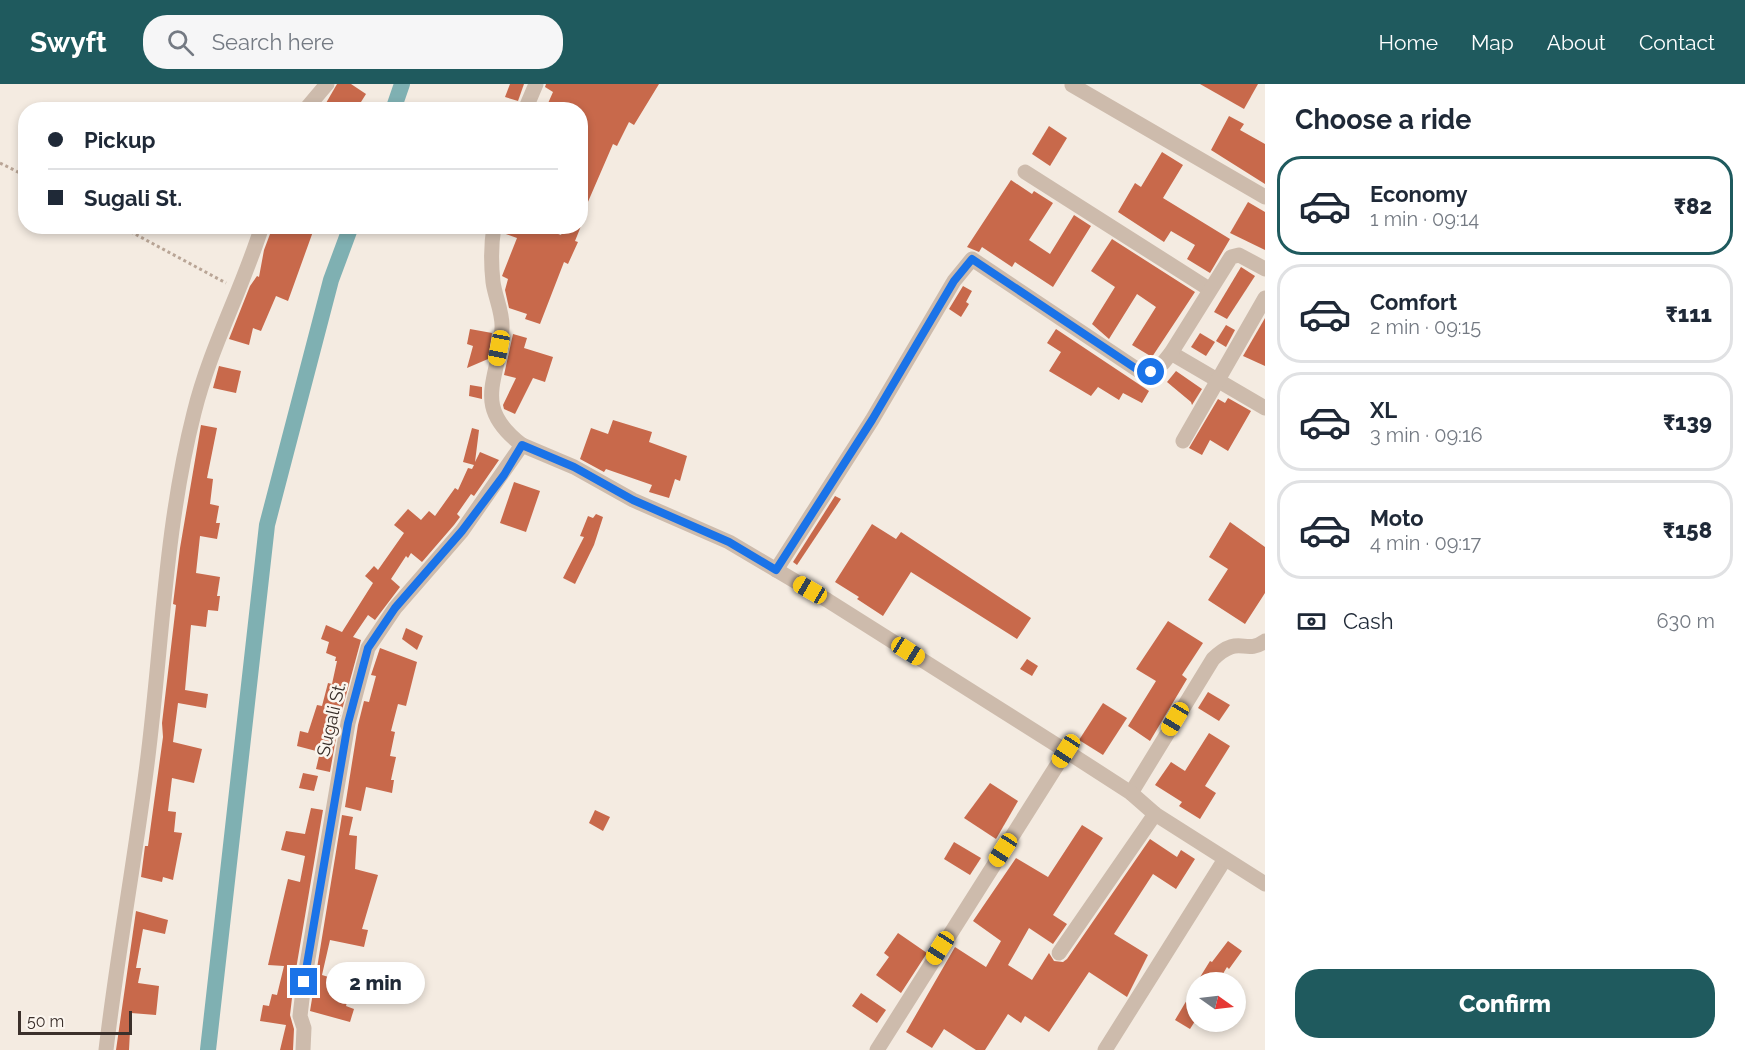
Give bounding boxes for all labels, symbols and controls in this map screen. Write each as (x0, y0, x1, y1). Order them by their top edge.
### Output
search box (143, 15, 563, 69)
text: Swyft (30, 26, 107, 59)
icon: search (164, 26, 197, 59)
text: Search here (212, 29, 334, 55)
text: Home (1379, 30, 1438, 55)
text: Map (1471, 30, 1514, 55)
text: About (1547, 30, 1606, 55)
text: Contact (1639, 30, 1715, 55)
text: Choose a ride (1295, 104, 1471, 135)
text: Pickup (84, 127, 156, 153)
icon: car (1298, 179, 1352, 233)
text: Economy (1370, 181, 1468, 207)
text: Sugali St. (84, 185, 182, 211)
text: ₹82 (1674, 193, 1712, 219)
text: 1 min · 09:14 (1370, 207, 1479, 231)
icon: car (1298, 287, 1352, 341)
text: Comfort (1370, 289, 1457, 315)
text: ₹111 (1666, 301, 1712, 327)
text: 2 min · 09:15 (1370, 315, 1481, 339)
car (487, 329, 511, 367)
route start (1137, 358, 1164, 385)
icon: car (1298, 395, 1352, 449)
text: XL (1370, 397, 1397, 423)
text: ₹139 (1663, 409, 1712, 435)
text: 3 min · 09:16 (1370, 423, 1483, 447)
icon: car (1298, 503, 1352, 557)
text: Moto (1370, 505, 1424, 531)
text: ₹158 (1663, 517, 1712, 543)
text: 4 min · 09:17 (1370, 531, 1481, 555)
car (790, 573, 830, 607)
icon: cash (1295, 605, 1328, 638)
text: Cash (1343, 608, 1394, 634)
text: 630 m (1657, 609, 1715, 633)
car (888, 634, 928, 668)
street label: Sugali St. (312, 680, 350, 758)
car (1158, 699, 1192, 739)
car (1049, 731, 1083, 771)
car (986, 830, 1020, 870)
car (923, 928, 957, 968)
callout: 2 min (325, 961, 424, 1003)
route end (290, 968, 317, 995)
button: Confirm (1295, 969, 1715, 1038)
text: 2 min (349, 971, 402, 995)
north arrow (1186, 972, 1246, 1032)
map controls (1186, 972, 1246, 1032)
scale bar (18, 1008, 132, 1036)
text: 50 m (27, 1012, 64, 1031)

